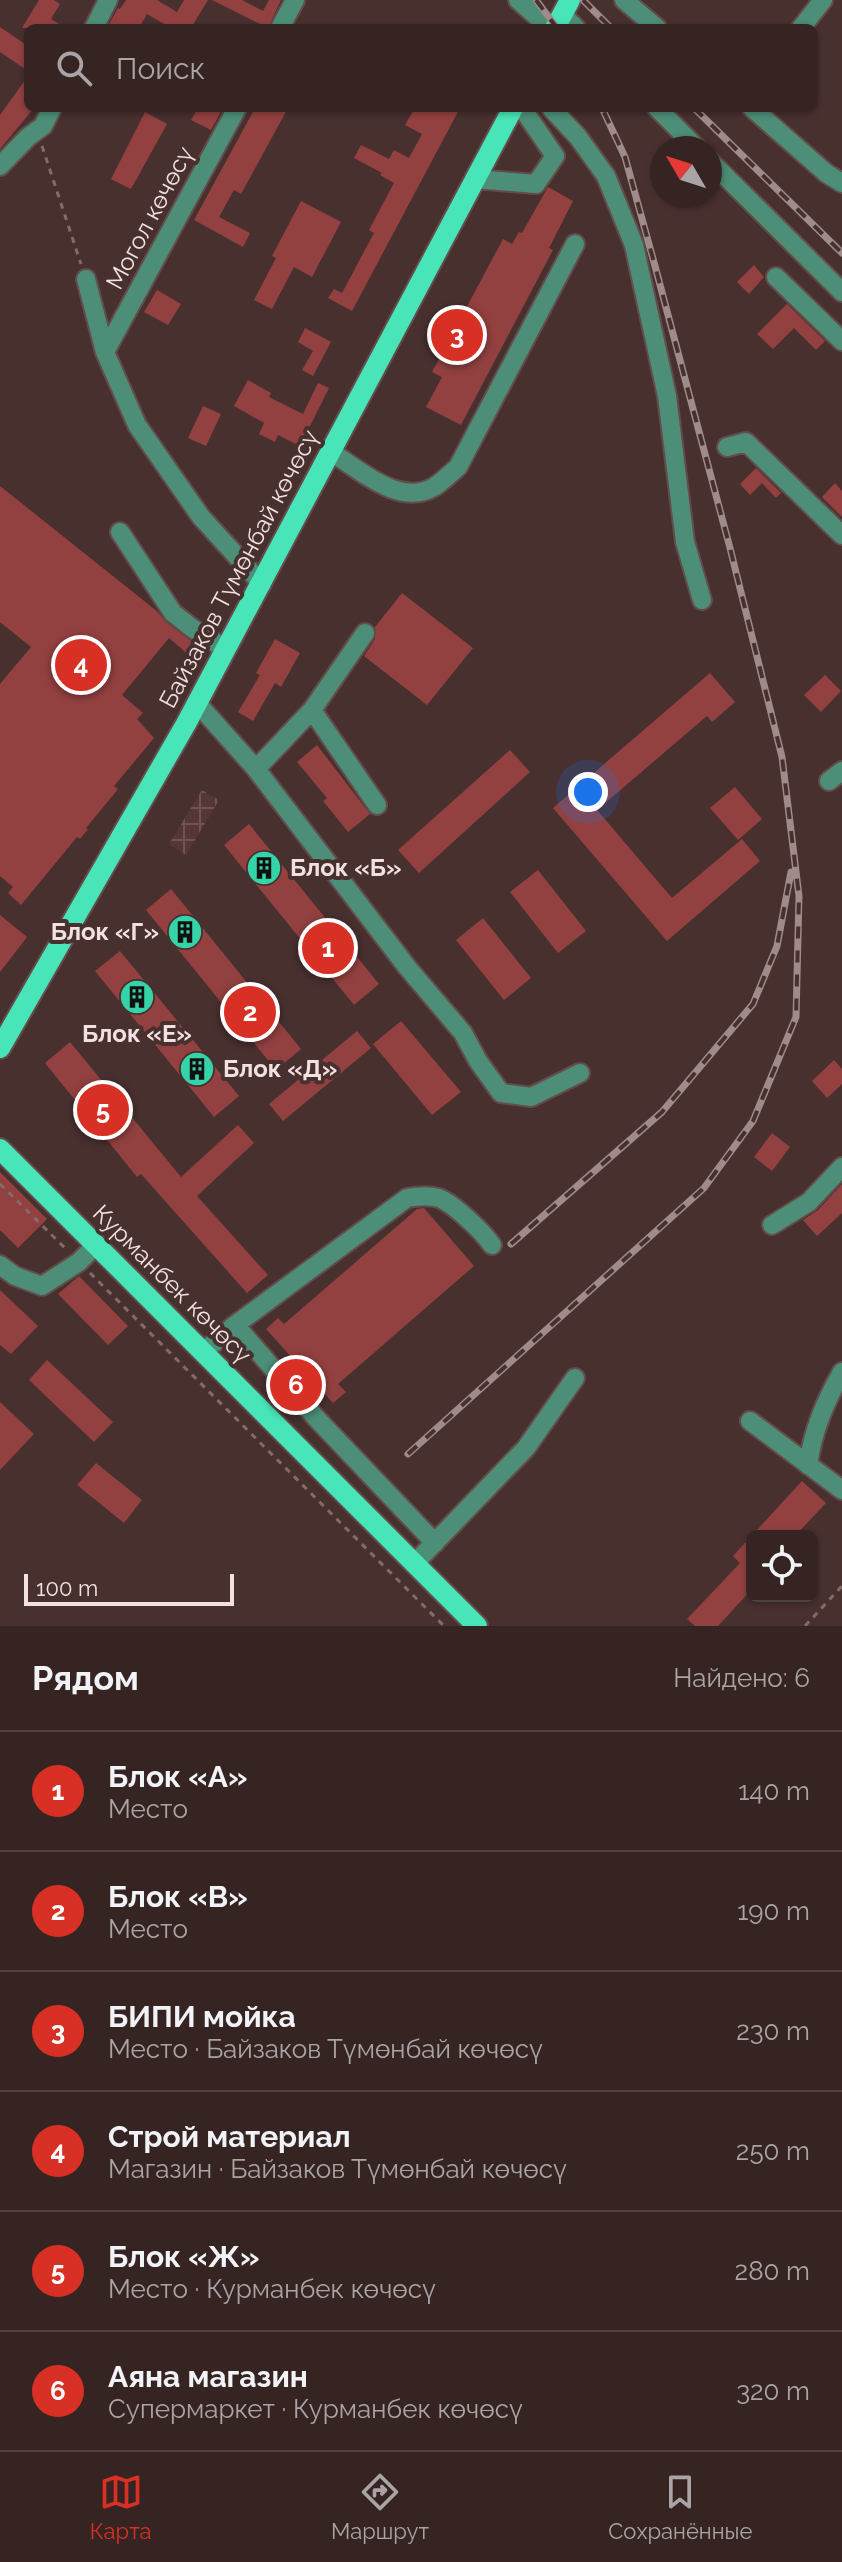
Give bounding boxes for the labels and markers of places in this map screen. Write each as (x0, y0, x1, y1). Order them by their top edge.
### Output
pin: 3 (431, 305, 483, 365)
pin: 4 (55, 635, 107, 695)
building icon: Блок «Б» (245, 849, 283, 887)
place label: Блок «Б» (290, 853, 401, 882)
building icon: Блок «Г» (166, 913, 204, 951)
place label: Блок «Г» (51, 917, 159, 946)
pin: 1 (302, 918, 354, 978)
building icon: Блок «Е» (118, 978, 156, 1016)
pin: 2 (224, 982, 276, 1042)
place label: Блок «Е» (82, 1019, 192, 1048)
building icon: Блок «Д» (178, 1050, 216, 1088)
place label: Блок «Д» (223, 1054, 337, 1083)
pin: 5 (77, 1080, 129, 1140)
pin: 6 (270, 1355, 322, 1415)

